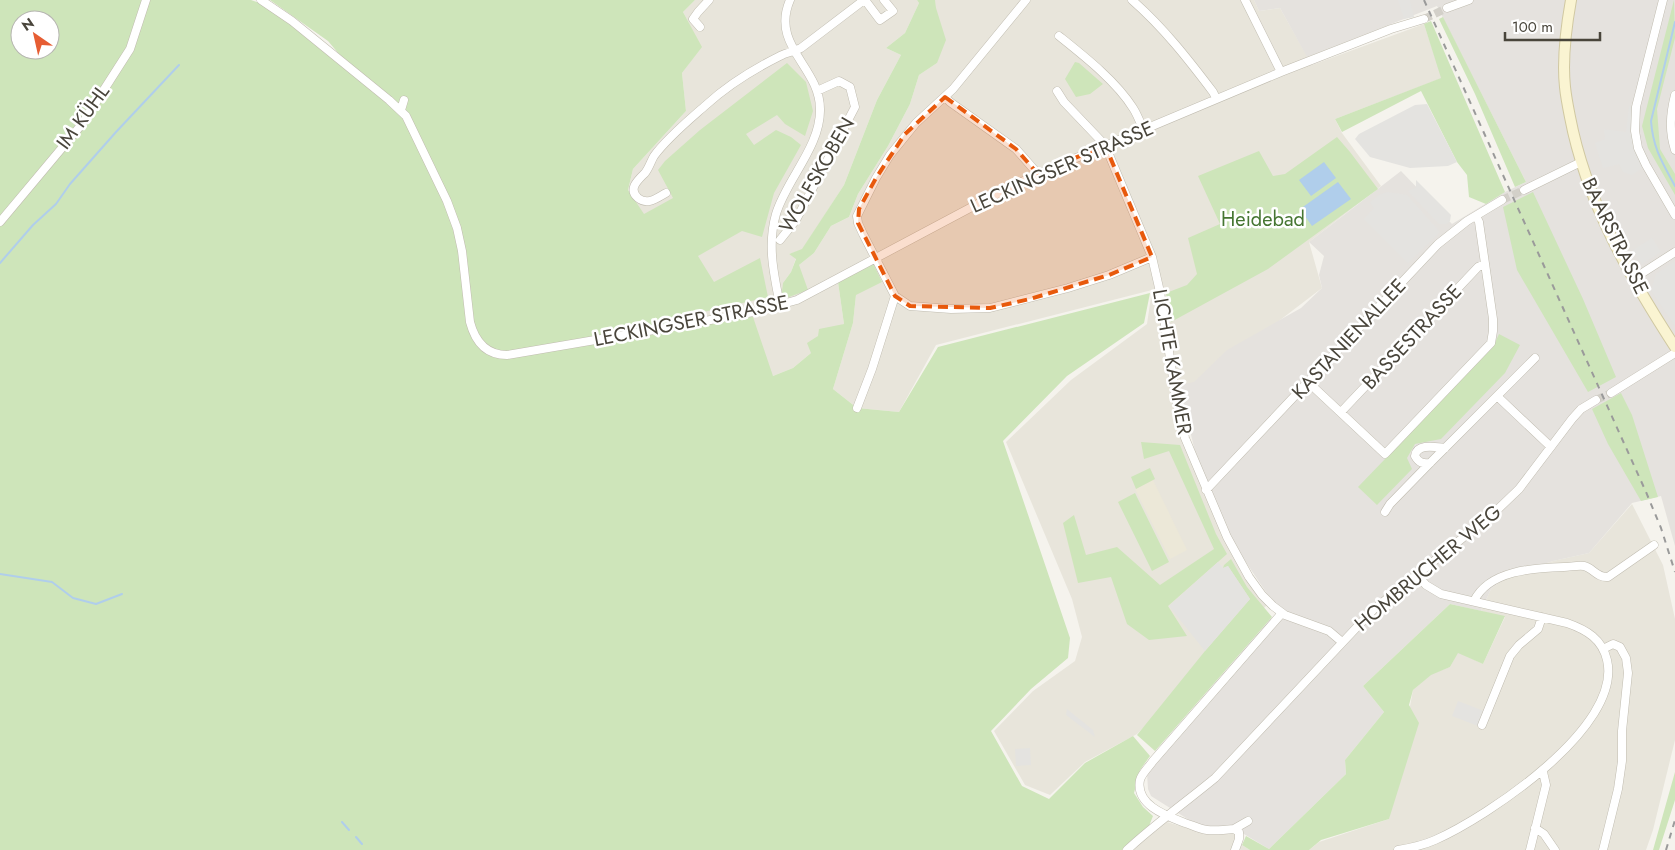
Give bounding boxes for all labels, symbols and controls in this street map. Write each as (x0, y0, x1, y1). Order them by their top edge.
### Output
north arrow (10, 10, 60, 60)
scale bar (1505, 10, 1600, 42)
text: N (18, 13, 38, 36)
text: 100 m (1512, 16, 1553, 38)
street label: IM KÜHL (49, 78, 117, 156)
street label: WOLFSKOBEN (772, 112, 862, 238)
street label: LECKINGSER STRASSE (966, 114, 1158, 220)
street label: BAARSTRASSE (1574, 173, 1656, 299)
park label: Heidebad (1221, 205, 1305, 234)
street label: KASTANIENALLEE (1285, 272, 1413, 406)
street label: BASSESTRASSE (1356, 278, 1468, 396)
street label: LICHTE KAMMER (1145, 287, 1199, 437)
street label: LECKINGSER STRASSE (591, 288, 791, 354)
street label: HOMBRUCHER WEG (1348, 498, 1508, 638)

